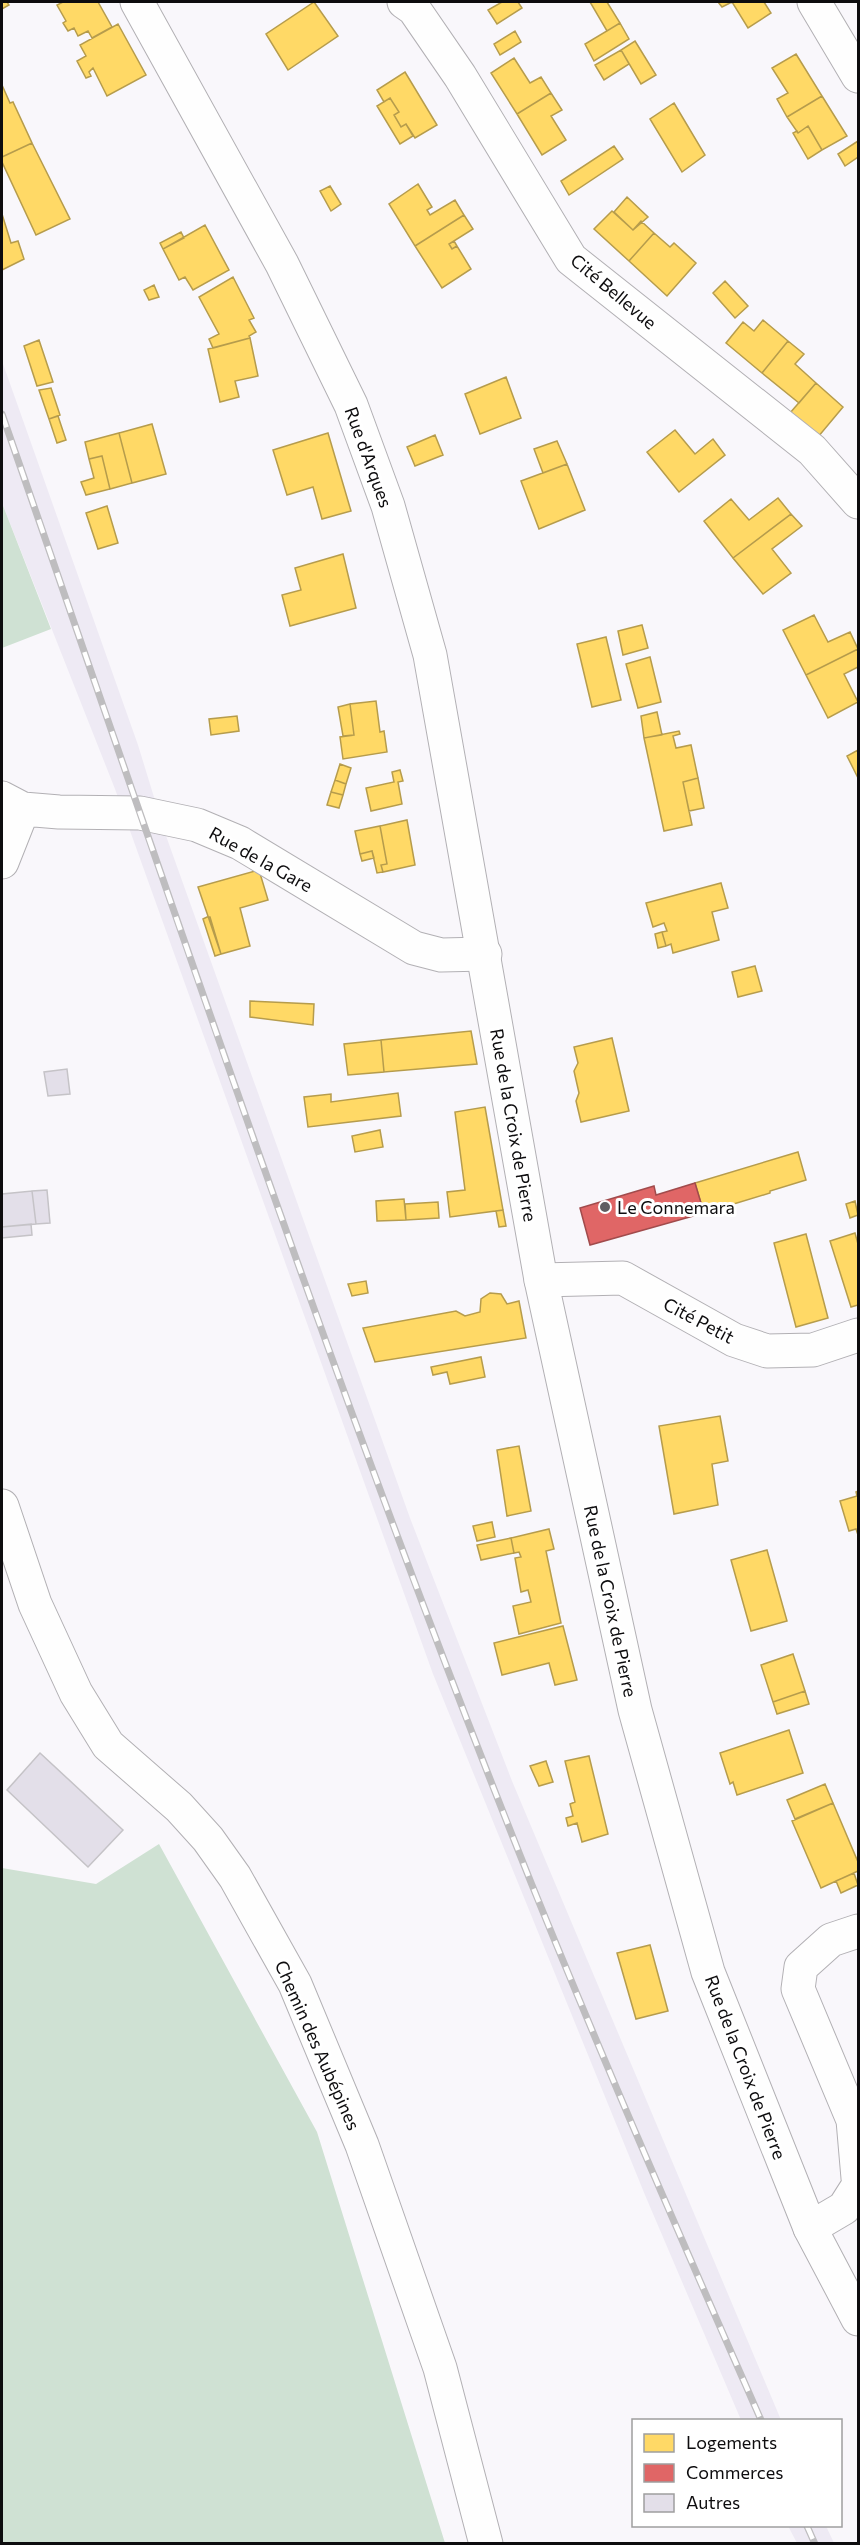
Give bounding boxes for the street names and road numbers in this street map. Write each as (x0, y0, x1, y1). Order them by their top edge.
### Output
street label: Cité Bellevue (567, 249, 661, 333)
street label: Rue d'Arques (341, 404, 397, 510)
street label: Rue de la Gare (205, 822, 317, 896)
street label: Rue de la Croix de Pierre (486, 1027, 542, 1223)
street label: Cité Petit (660, 1292, 738, 1348)
street label: Rue de la Croix de Pierre (580, 1503, 642, 1699)
street label: Chemin des Aubépines (271, 1957, 365, 2133)
street label: Rue de la Croix de Pierre (701, 1972, 791, 2162)

